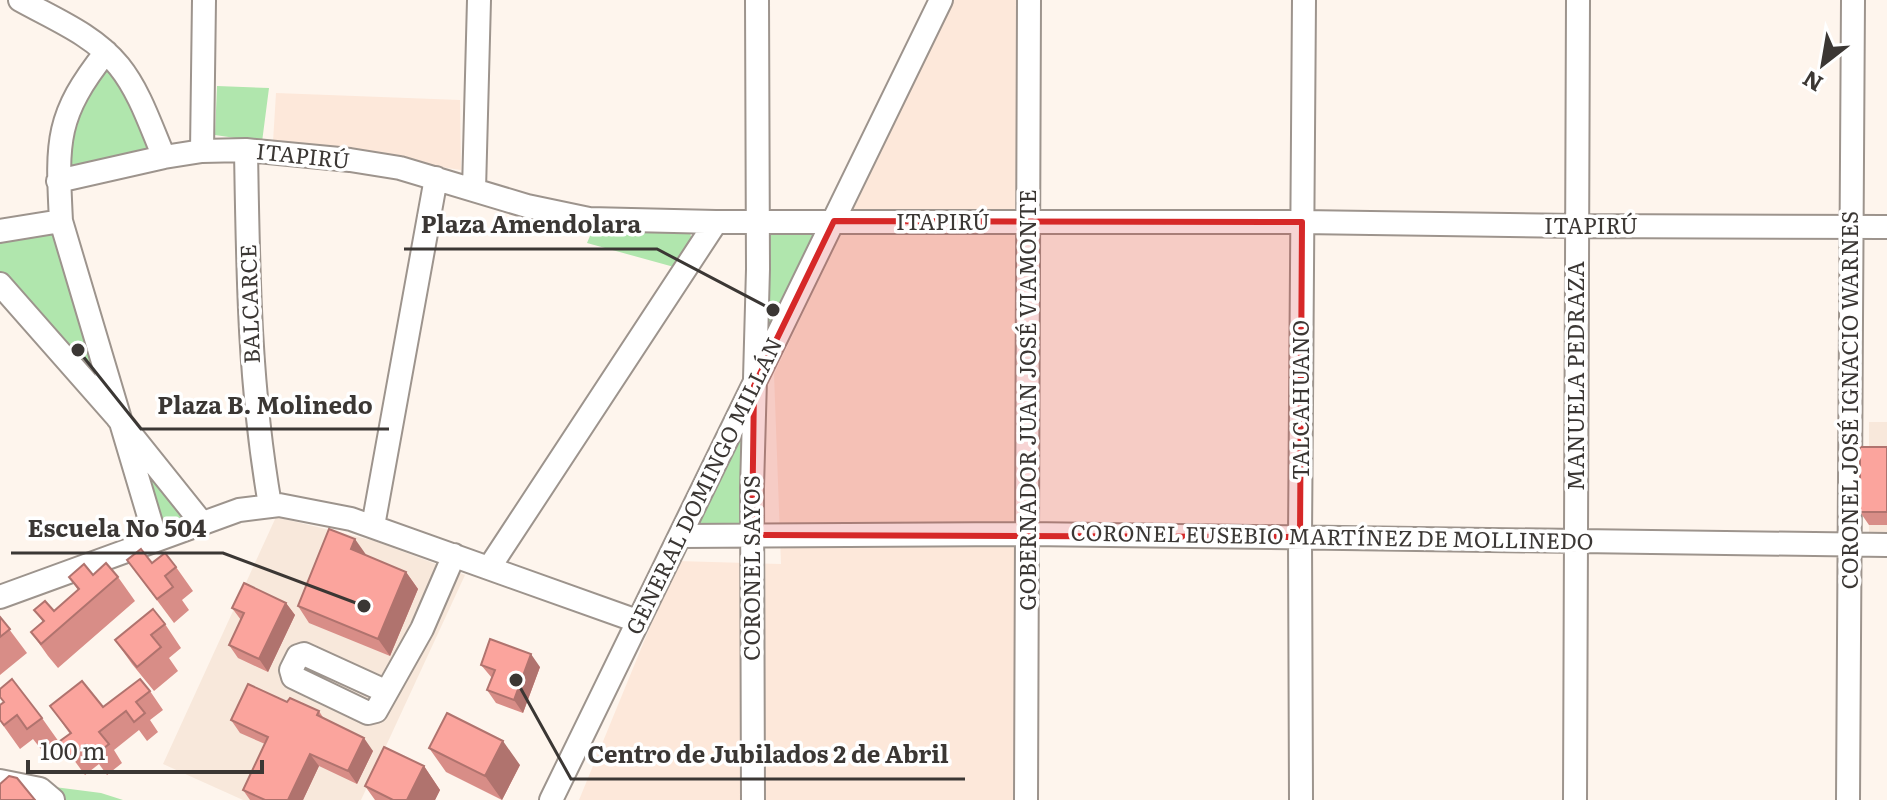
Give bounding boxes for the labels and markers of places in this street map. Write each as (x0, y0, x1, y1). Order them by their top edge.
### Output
callout: Plaza Amendolara (404, 201, 657, 249)
callout: Plaza B. Molinedo (141, 381, 389, 429)
callout: Escuela No 504 (11, 505, 223, 553)
callout: Centro de Jubilados 2 de Abril (571, 731, 965, 779)

